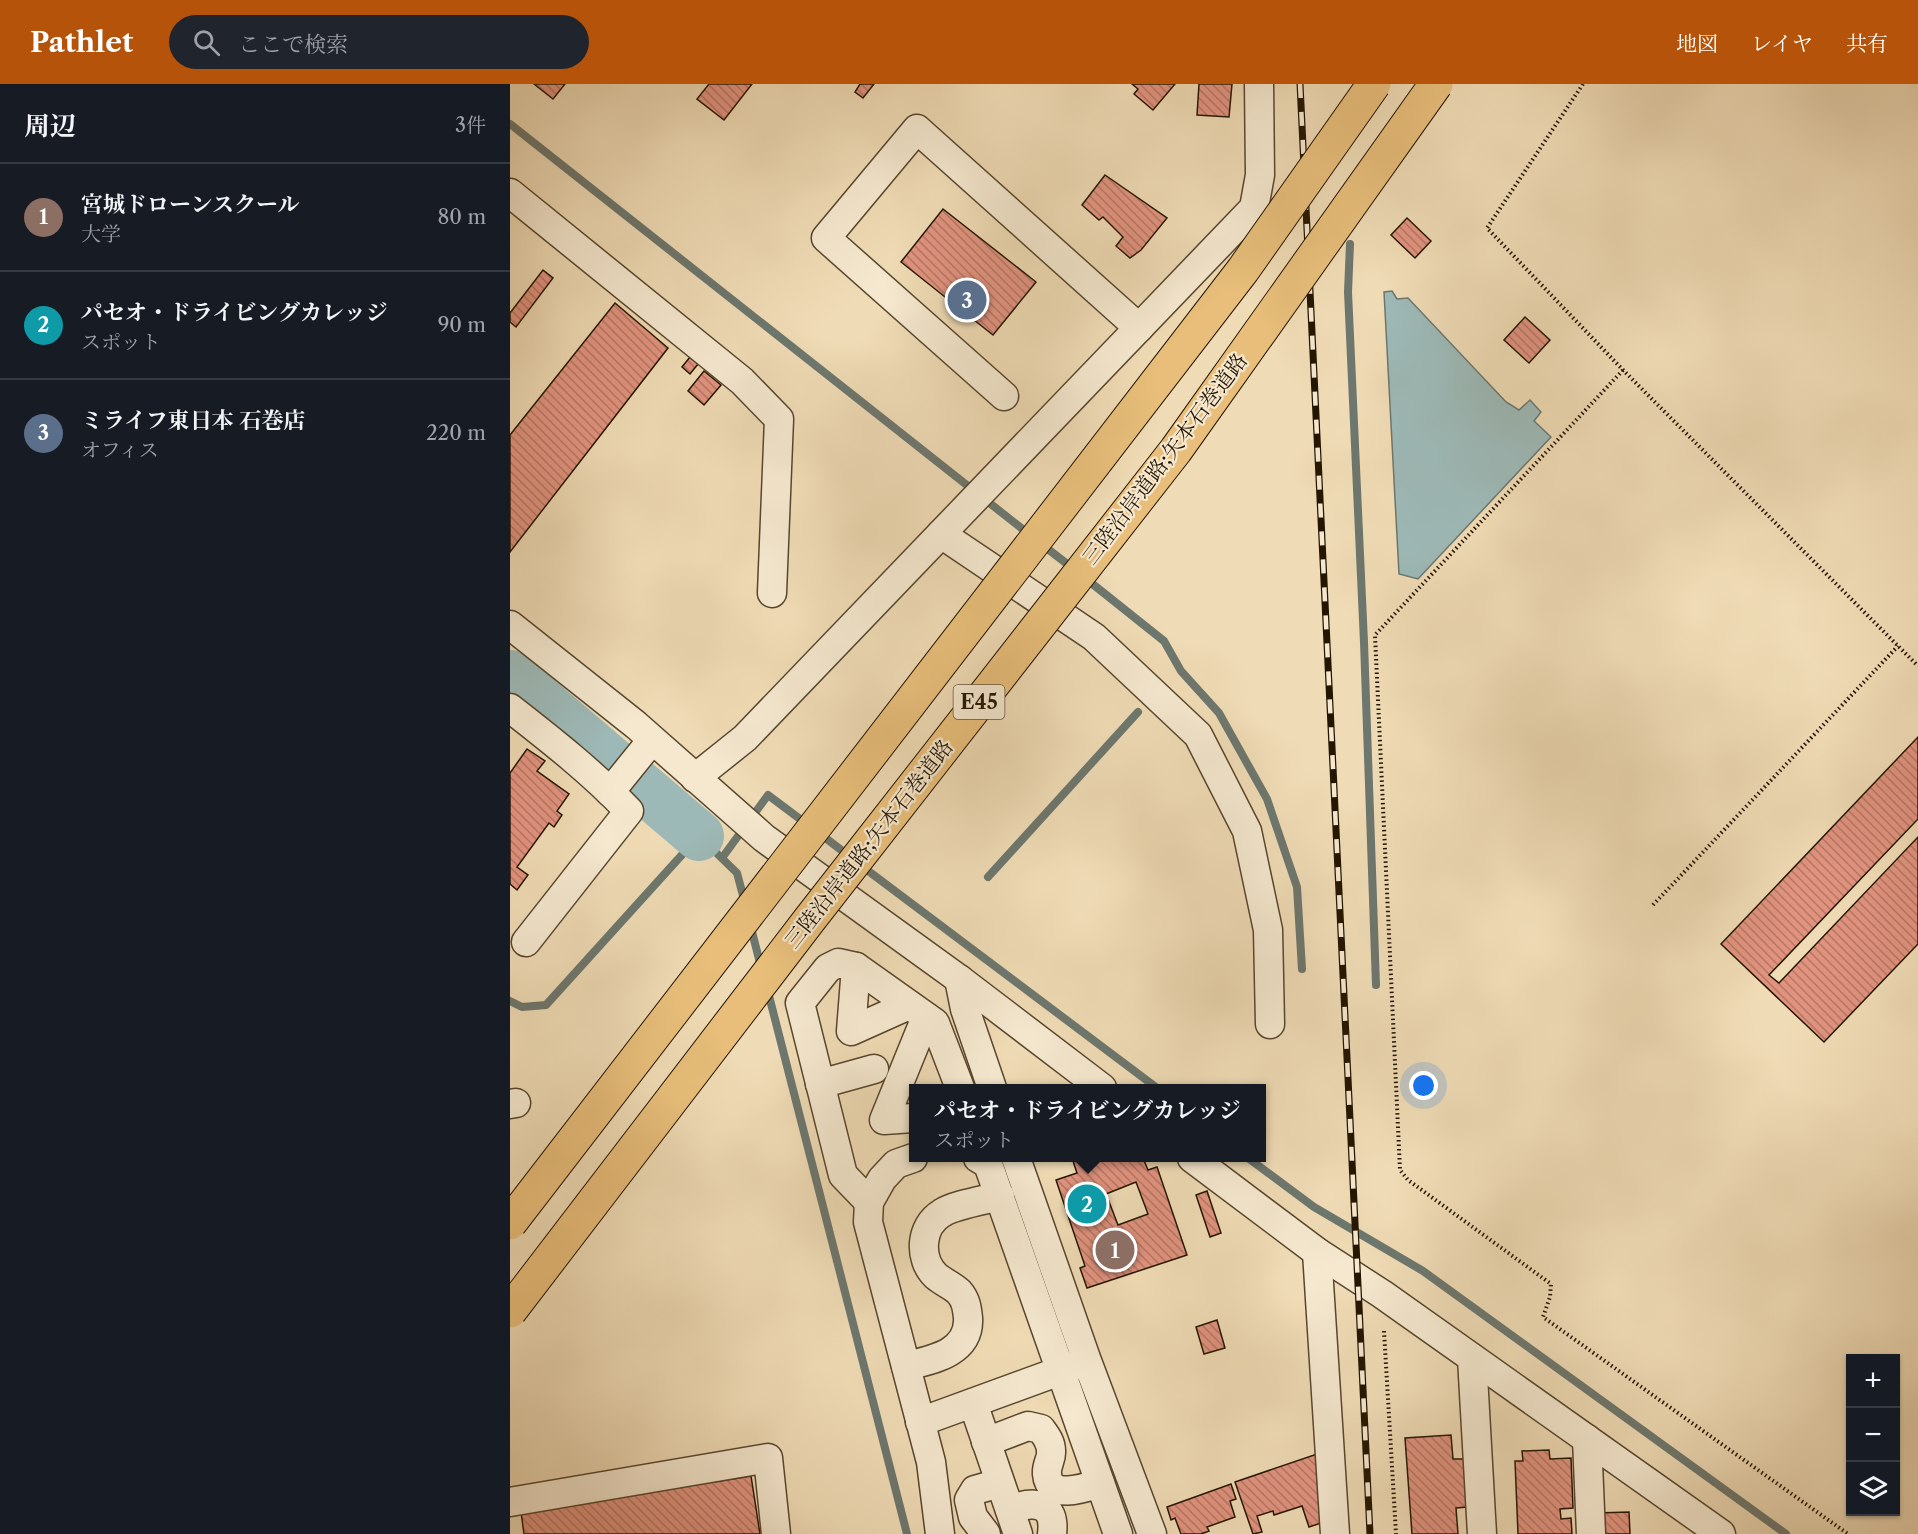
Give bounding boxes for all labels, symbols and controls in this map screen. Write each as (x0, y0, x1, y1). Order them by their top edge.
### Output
search box (169, 15, 589, 69)
text: Pathlet (30, 25, 133, 59)
icon: search (190, 26, 223, 59)
text: ここで検索 (238, 31, 348, 58)
text: 地図 (1676, 31, 1718, 56)
text: レイヤ (1751, 31, 1813, 56)
text: 共有 (1846, 31, 1888, 56)
text: 周辺 (24, 110, 76, 142)
text: 3件 (455, 113, 486, 137)
text: 宮城ドローンスクール (81, 191, 299, 218)
text: 1 (39, 205, 48, 229)
text: 80 m (438, 205, 486, 229)
text: 大学 (81, 222, 121, 246)
pin: 3 (948, 278, 986, 322)
text: パセオ・ドライビングカレッジ (81, 299, 388, 326)
text: 2 (38, 313, 49, 337)
text: 90 m (438, 313, 486, 337)
text: スポット (81, 330, 161, 354)
street label: 三陸沿岸道路;矢本石巻道路 (1077, 348, 1252, 569)
text: ミライフ東日本 石巻店 (81, 407, 305, 434)
text: 3 (38, 421, 49, 445)
text: 220 m (426, 421, 486, 445)
text: オフィス (81, 438, 159, 462)
road number: E45 (954, 685, 1004, 719)
street label: 三陸沿岸道路;矢本石巻道路 (779, 734, 958, 953)
your location (1409, 1071, 1438, 1100)
popup (909, 1084, 1266, 1162)
text: パセオ・ドライビングカレッジ (934, 1097, 1241, 1124)
text: スポット (934, 1128, 1014, 1152)
pin: 2 (1068, 1182, 1106, 1226)
pin: 1 (1096, 1228, 1134, 1272)
map controls (1846, 1354, 1900, 1516)
button: + (1846, 1354, 1900, 1408)
button: − (1846, 1408, 1900, 1462)
button: layers (1846, 1462, 1900, 1516)

